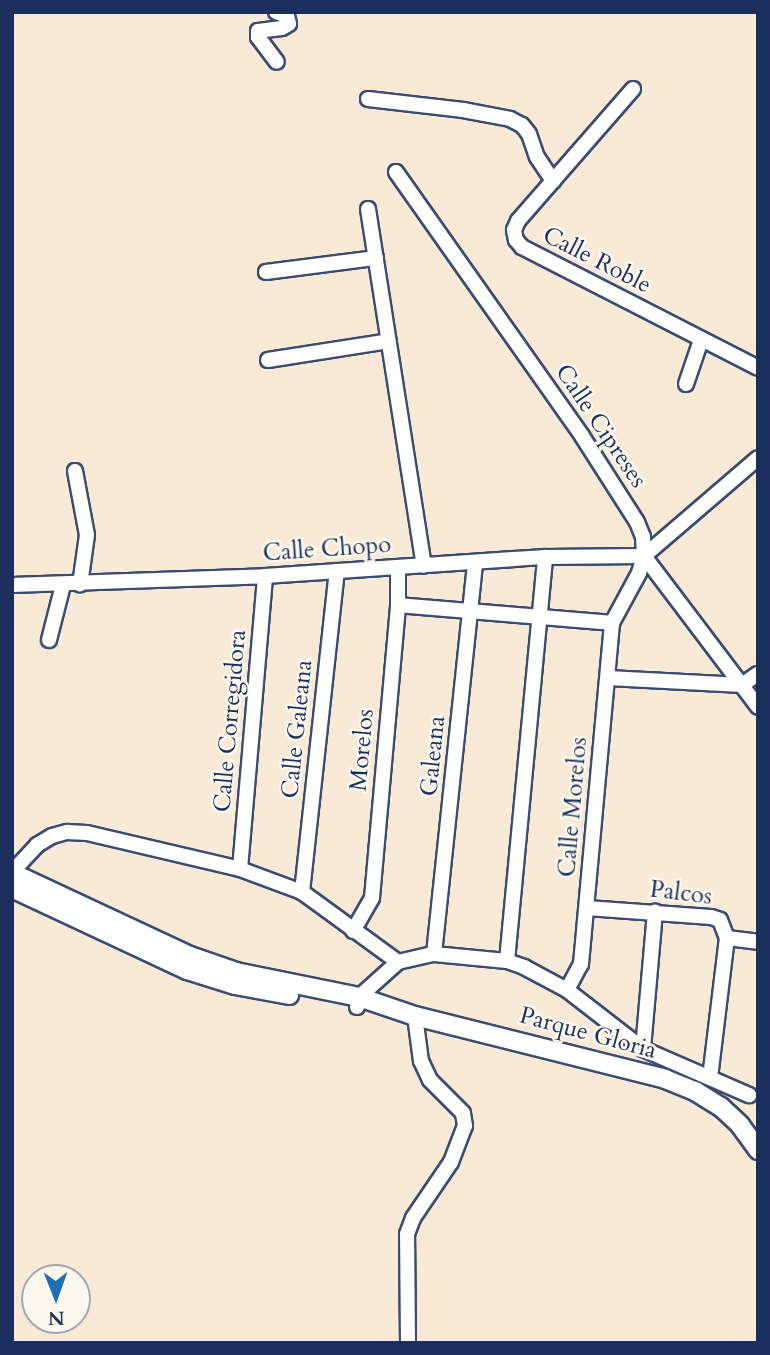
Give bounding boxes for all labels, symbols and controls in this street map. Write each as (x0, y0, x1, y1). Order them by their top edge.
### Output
street label: Calle Roble (538, 220, 656, 300)
street label: Calle Cipreses (549, 359, 653, 493)
street label: Calle Chopo (262, 530, 392, 568)
street label: Calle Corregidora (208, 629, 252, 813)
street label: Calle Galeana (275, 658, 319, 800)
street label: Morelos (344, 708, 380, 792)
street label: Galeana (414, 714, 452, 798)
street label: Calle Morelos (553, 736, 593, 878)
street label: Palcos (648, 875, 714, 911)
street label: Parque Gloria (516, 1001, 660, 1065)
north arrow (21, 1264, 91, 1334)
text: N (48, 1305, 65, 1331)

